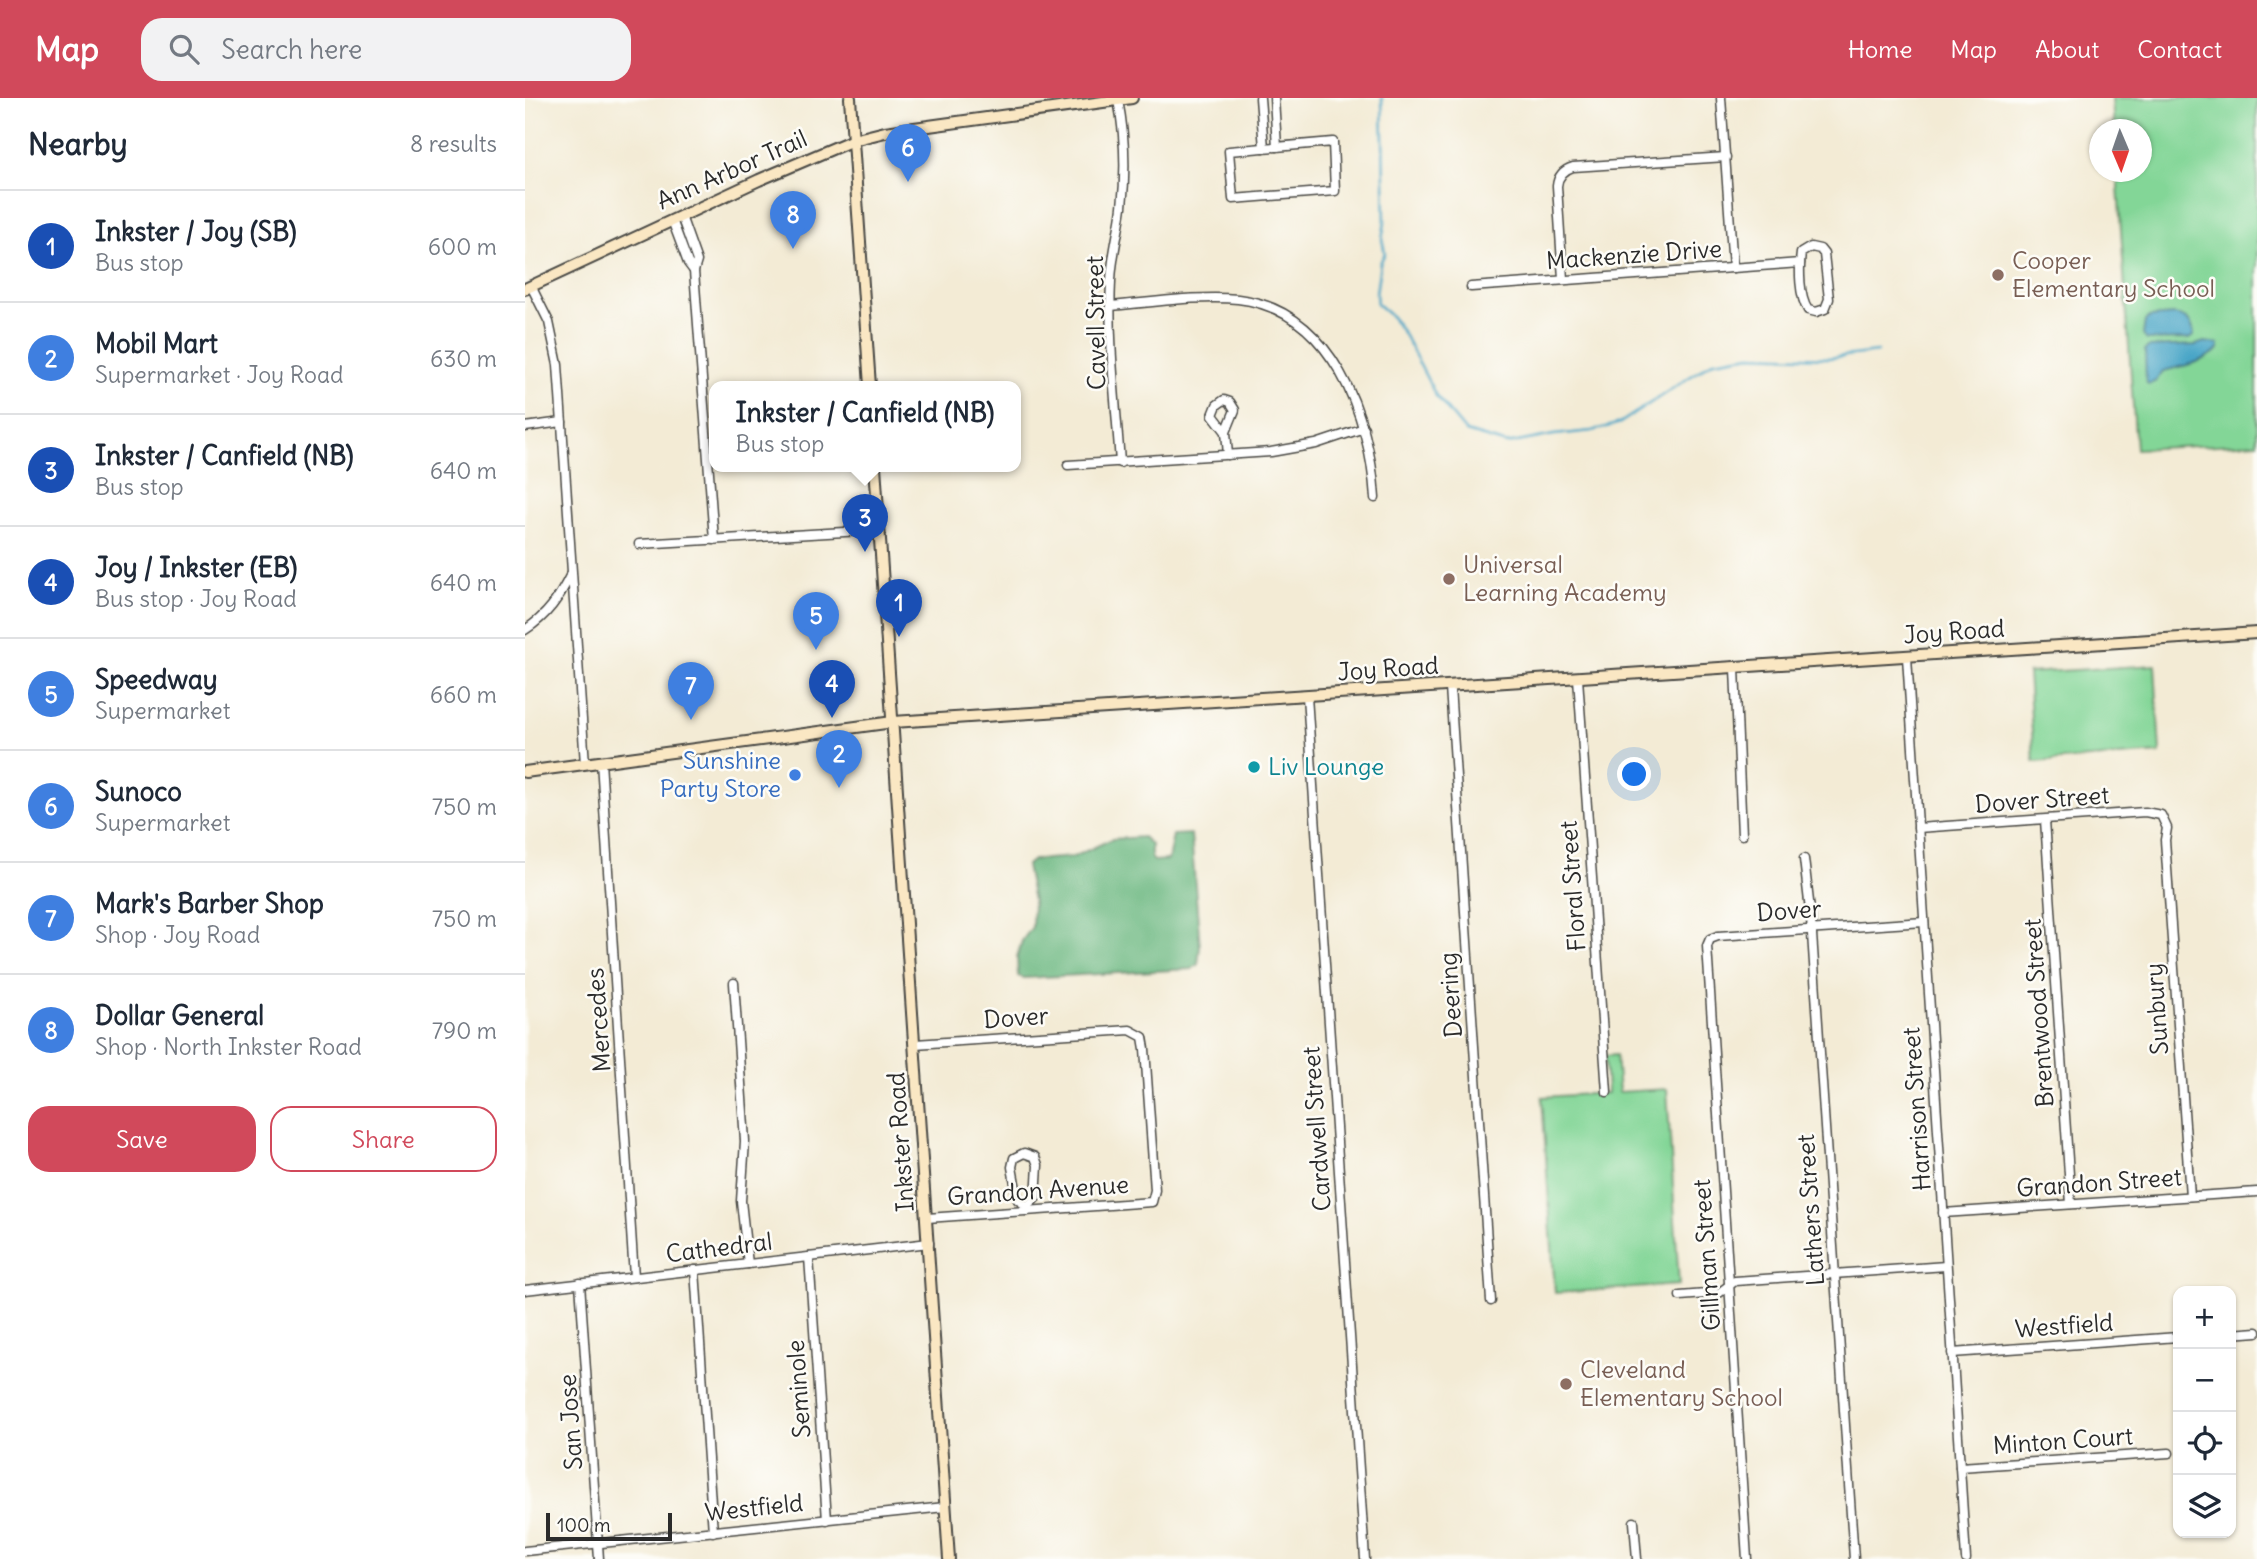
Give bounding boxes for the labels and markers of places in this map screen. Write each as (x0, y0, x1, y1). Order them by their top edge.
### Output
pin: 6 (885, 124, 931, 182)
pin: 8 (770, 191, 816, 249)
place label: Cooper Elementary School (2012, 245, 2215, 303)
marker: Cooper Elementary School (1990, 267, 2006, 283)
pin: 3 (842, 494, 888, 552)
place label: Universal Learning Academy (1463, 549, 1667, 607)
marker: Universal Learning Academy (1441, 571, 1457, 587)
pin: 1 (876, 579, 922, 637)
pin: 5 (793, 592, 839, 650)
pin: 4 (809, 660, 855, 718)
pin: 7 (668, 662, 714, 720)
pin: 2 (816, 730, 862, 788)
place label: Sunshine Party Store (660, 745, 781, 803)
place label: Liv Lounge (1268, 751, 1384, 781)
marker: Liv Lounge (1246, 759, 1262, 775)
marker: Sunshine Party Store (787, 767, 803, 783)
place label: Cleveland Elementary School (1580, 1354, 1783, 1412)
marker: Cleveland Elementary School (1558, 1376, 1574, 1392)

